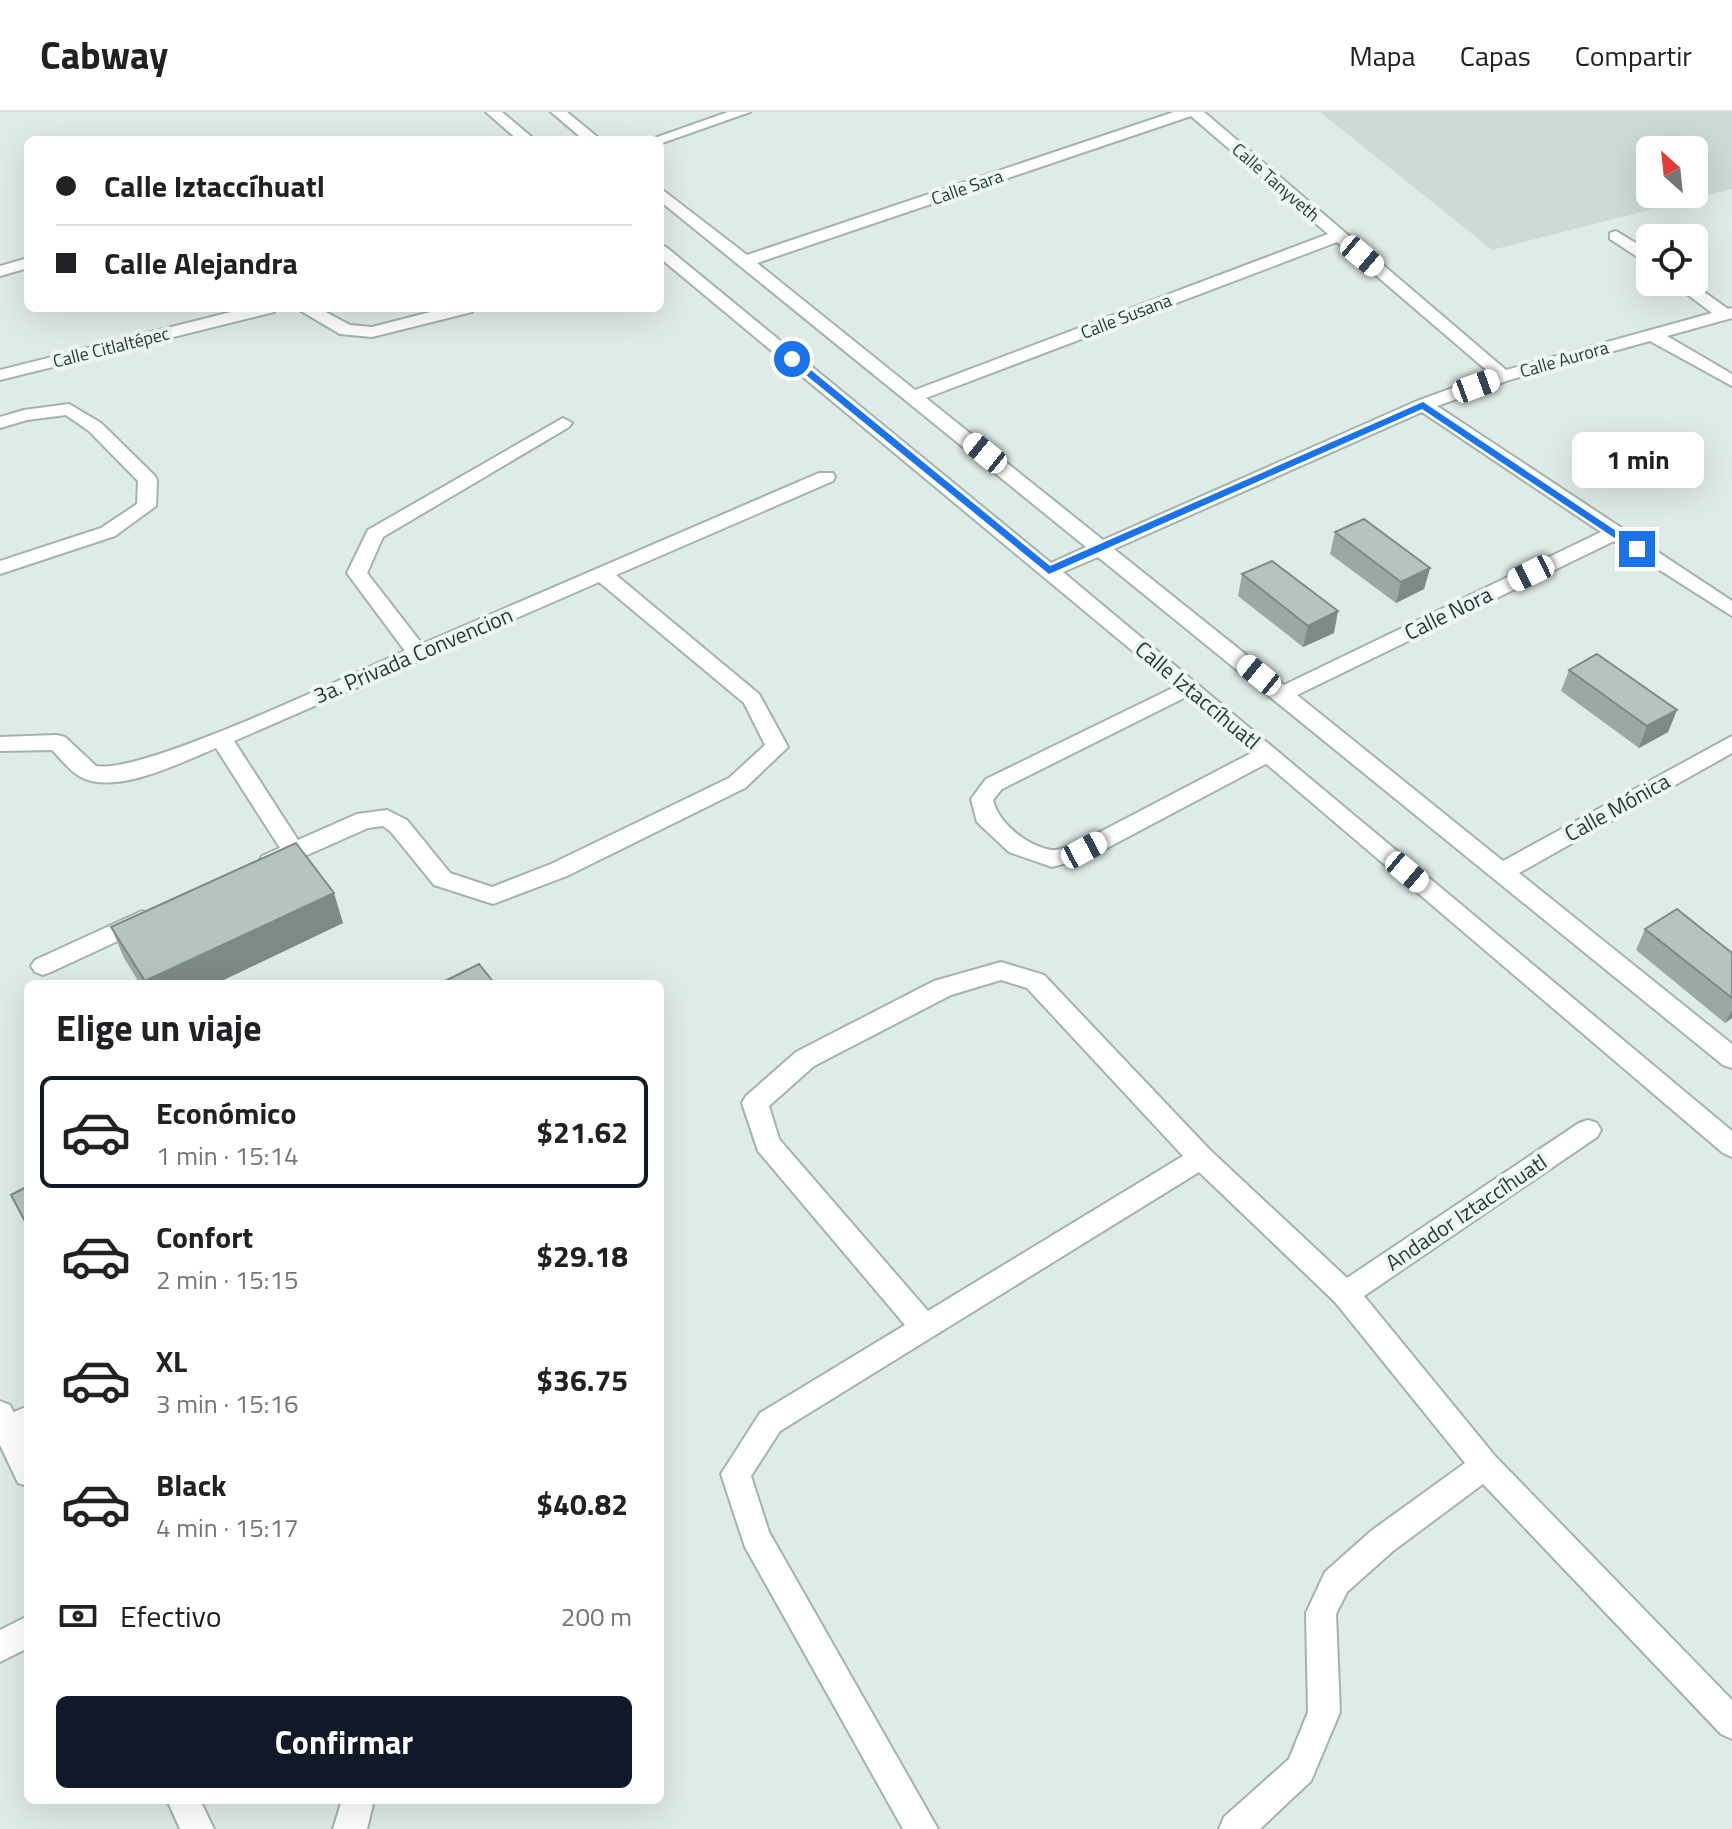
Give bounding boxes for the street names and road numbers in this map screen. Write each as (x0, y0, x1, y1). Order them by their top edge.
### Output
street label: Calle Tanyveth (1226, 136, 1326, 228)
street label: Calle Sara (928, 162, 1006, 212)
street label: Calle Susana (1077, 286, 1175, 346)
street label: Calle Citlaltépec (50, 319, 172, 375)
street label: Calle Aurora (1516, 333, 1612, 385)
street label: Calle Nora (1398, 577, 1498, 649)
street label: 3a. Privada Convencion (308, 598, 518, 712)
street label: Calle Iztaccíhuatl (1128, 632, 1268, 758)
street label: Calle Mónica (1558, 764, 1676, 850)
street label: Andador Iztaccíhuatl (1378, 1145, 1554, 1279)

